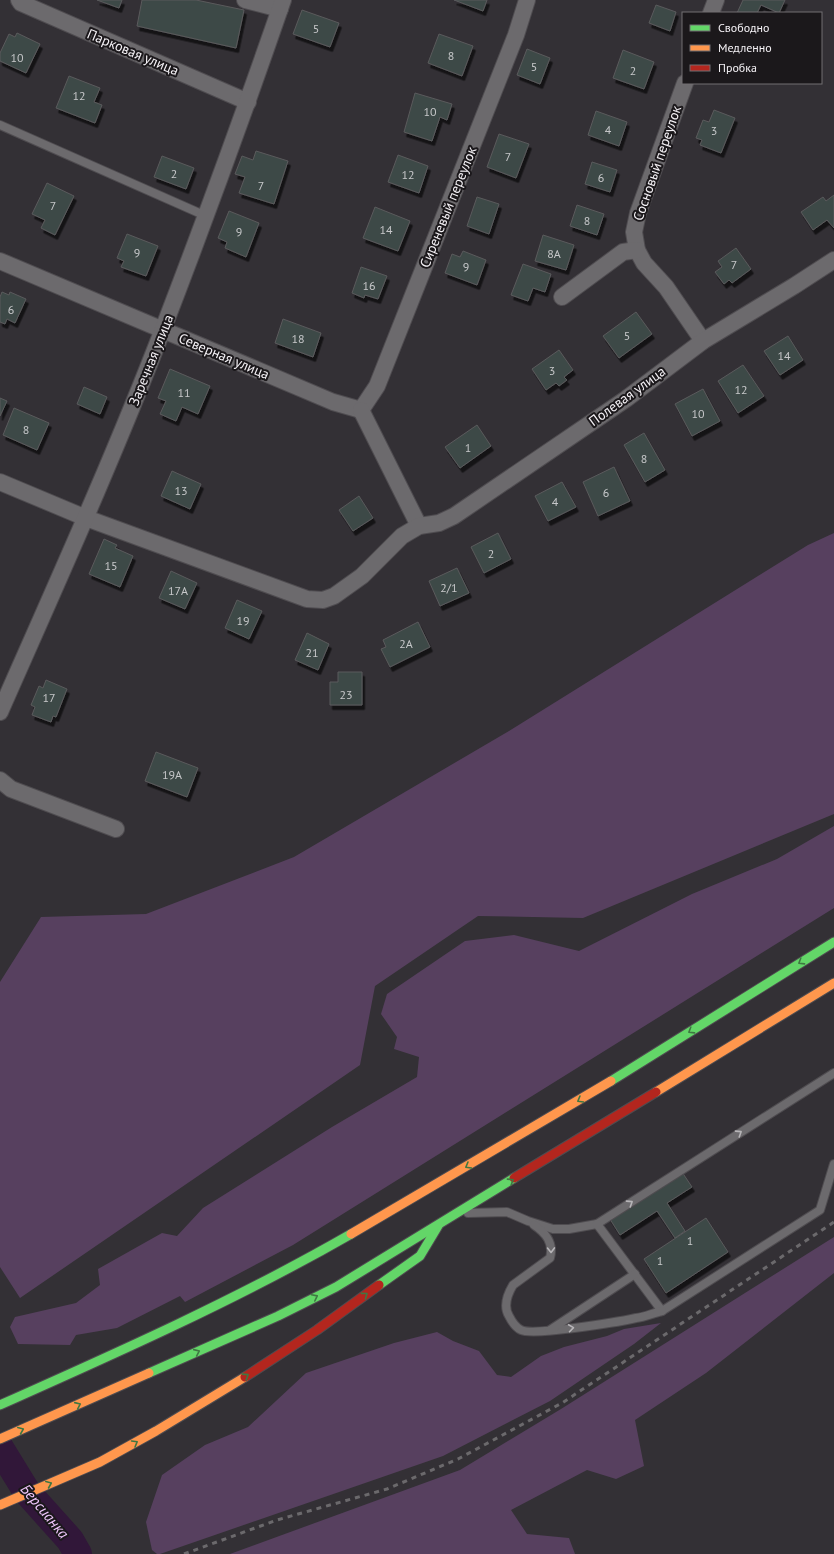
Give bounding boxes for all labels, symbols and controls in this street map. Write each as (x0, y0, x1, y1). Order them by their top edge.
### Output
legend (682, 12, 822, 84)
text: Свободно (718, 20, 769, 35)
house number: 5 (313, 21, 319, 36)
street label: Парковая улица (85, 25, 182, 79)
text: Медленно (718, 40, 772, 55)
house number: 8 (448, 48, 454, 63)
house number: 10 (10, 50, 24, 65)
house number: 5 (531, 59, 537, 74)
text: Пробка (718, 60, 757, 75)
house number: 2 (630, 63, 636, 78)
house number: 12 (72, 88, 86, 103)
street label: Сосновый переулок (629, 103, 685, 223)
house number: 10 (423, 104, 437, 119)
house number: 4 (605, 122, 612, 137)
house number: 3 (711, 123, 717, 138)
street label: Сиреневый переулок (415, 143, 481, 270)
house number: 7 (505, 149, 511, 164)
house number: 2 (171, 166, 177, 181)
house number: 12 (401, 167, 415, 182)
house number: 6 (598, 170, 604, 185)
house number: 7 (258, 178, 264, 193)
house number: 7 (50, 198, 56, 213)
house number: 8 (584, 213, 590, 228)
house number: 14 (379, 222, 393, 237)
house number: 9 (236, 224, 242, 239)
house number: 9 (134, 245, 140, 260)
house number: 8А (547, 246, 561, 261)
house number: 7 (731, 257, 737, 272)
house number: 9 (463, 259, 469, 274)
house number: 16 (362, 278, 376, 293)
house number: 6 (8, 302, 14, 317)
street label: Заречная улица (125, 312, 177, 408)
house number: 5 (624, 328, 630, 343)
street label: Северная улица (176, 329, 272, 383)
house number: 18 (291, 331, 305, 346)
house number: 14 (777, 348, 791, 363)
street label: Полевая улица (585, 362, 669, 430)
house number: 3 (549, 363, 555, 378)
house number: 12 (734, 382, 748, 397)
house number: 11 (177, 385, 191, 400)
house number: 10 (691, 406, 705, 421)
house number: 8 (23, 422, 29, 437)
house number: 1 (465, 440, 471, 455)
house number: 8 (641, 451, 647, 466)
house number: 13 (174, 483, 188, 498)
house number: 6 (603, 485, 609, 500)
house number: 4 (552, 494, 559, 509)
house number: 2 (488, 546, 494, 561)
house number: 15 (104, 558, 118, 573)
house number: 2/1 (440, 580, 458, 595)
house number: 17А (168, 583, 188, 598)
house number: 19 (236, 613, 250, 628)
house number: 2А (399, 636, 413, 651)
house number: 21 (305, 645, 319, 660)
house number: 23 (339, 687, 353, 702)
house number: 17 (42, 690, 56, 705)
house number: 19А (162, 767, 182, 782)
one-way arrow (798, 958, 805, 965)
one-way arrow (688, 1027, 695, 1034)
one-way arrow (577, 1096, 584, 1103)
one-way arrow (735, 1130, 742, 1138)
one-way arrow (465, 1161, 472, 1168)
one-way arrow (507, 1178, 514, 1185)
one-way arrow (626, 1200, 633, 1208)
house number: 1 (687, 1233, 693, 1248)
one-way arrow (547, 1247, 555, 1253)
house number: 1 (657, 1253, 663, 1268)
one-way arrow (361, 1293, 368, 1300)
one-way arrow (311, 1294, 318, 1302)
one-way arrow (568, 1324, 574, 1333)
one-way arrow (193, 1349, 201, 1357)
one-way arrow (242, 1373, 249, 1381)
one-way arrow (74, 1402, 82, 1410)
one-way arrow (18, 1426, 25, 1434)
one-way arrow (131, 1441, 138, 1448)
water label: Берсианка (17, 1480, 74, 1543)
one-way arrow (45, 1481, 52, 1489)

